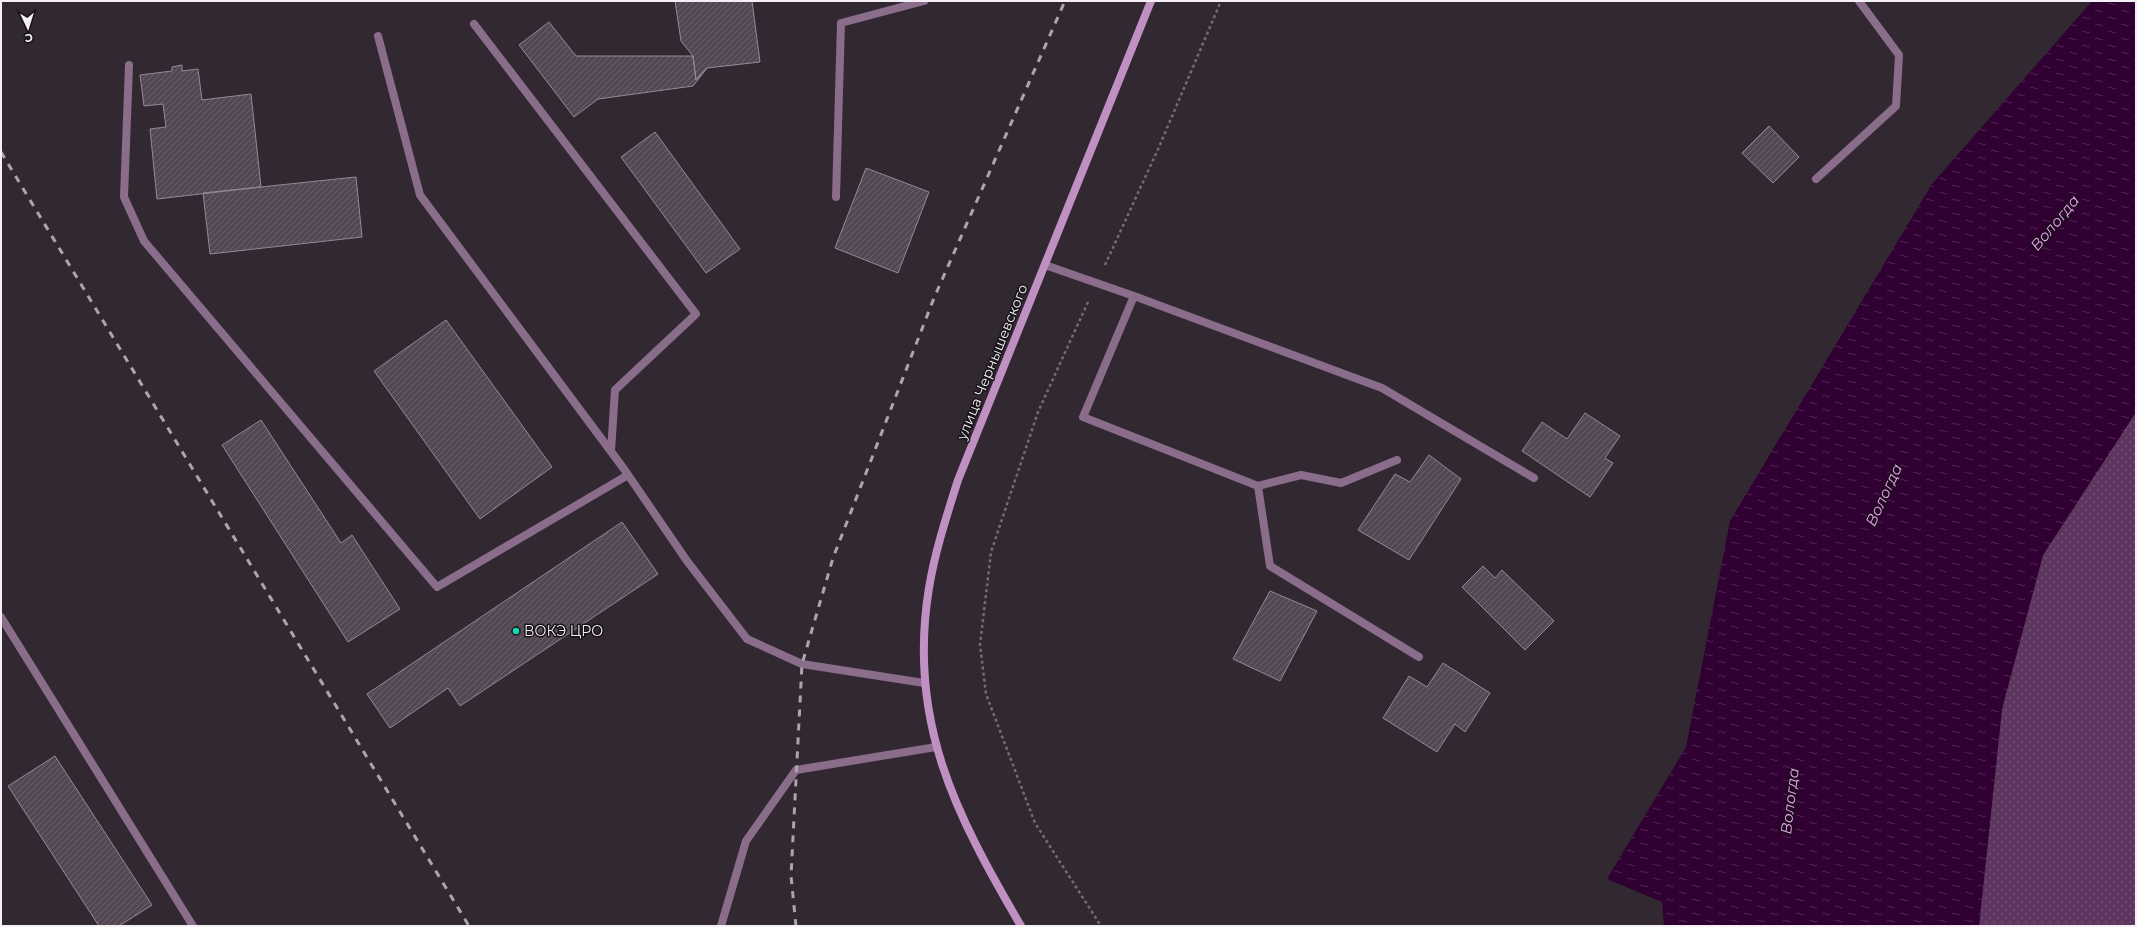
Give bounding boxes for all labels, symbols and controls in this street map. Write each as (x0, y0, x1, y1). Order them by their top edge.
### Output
north arrow (8, 8, 48, 48)
text: С (24, 31, 33, 45)
water label: Вологда (2026, 191, 2083, 254)
street label: улица Чернышевского (952, 282, 1031, 443)
water label: Вологда (1861, 461, 1906, 529)
place label: ВОКЭ ЦРО (524, 622, 603, 640)
marker: ВОКЭ ЦРО (511, 626, 521, 636)
water label: Вологда (1776, 767, 1803, 835)

